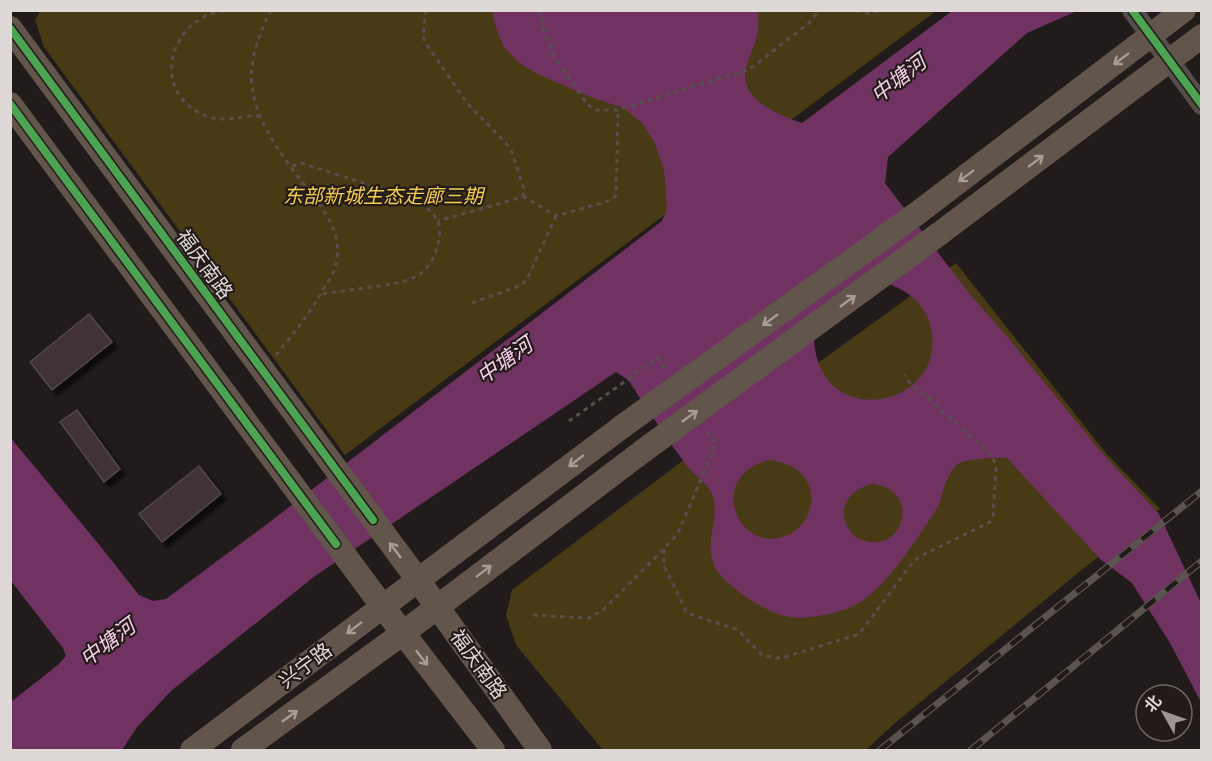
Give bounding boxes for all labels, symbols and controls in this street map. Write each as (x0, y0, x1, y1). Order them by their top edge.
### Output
water label: 中塘河 (865, 45, 935, 108)
one-way arrow (1113, 52, 1129, 65)
one-way arrow (1027, 155, 1043, 167)
one-way arrow (958, 170, 974, 183)
park label: 东部新城生态走廊三期 (283, 182, 486, 209)
street label: 福庆南路 (171, 224, 239, 304)
one-way arrow (839, 295, 855, 307)
one-way arrow (762, 314, 778, 326)
water label: 中塘河 (470, 328, 541, 390)
one-way arrow (682, 410, 698, 422)
one-way arrow (569, 455, 585, 468)
one-way arrow (389, 542, 402, 558)
one-way arrow (475, 565, 491, 578)
water label: 中塘河 (73, 609, 144, 672)
one-way arrow (347, 622, 363, 634)
street label: 福庆南路 (445, 624, 513, 704)
street label: 兴宁路 (273, 636, 337, 694)
one-way arrow (415, 650, 428, 666)
north arrow (1134, 683, 1194, 743)
text: 北 (1140, 691, 1165, 716)
one-way arrow (282, 709, 298, 722)

